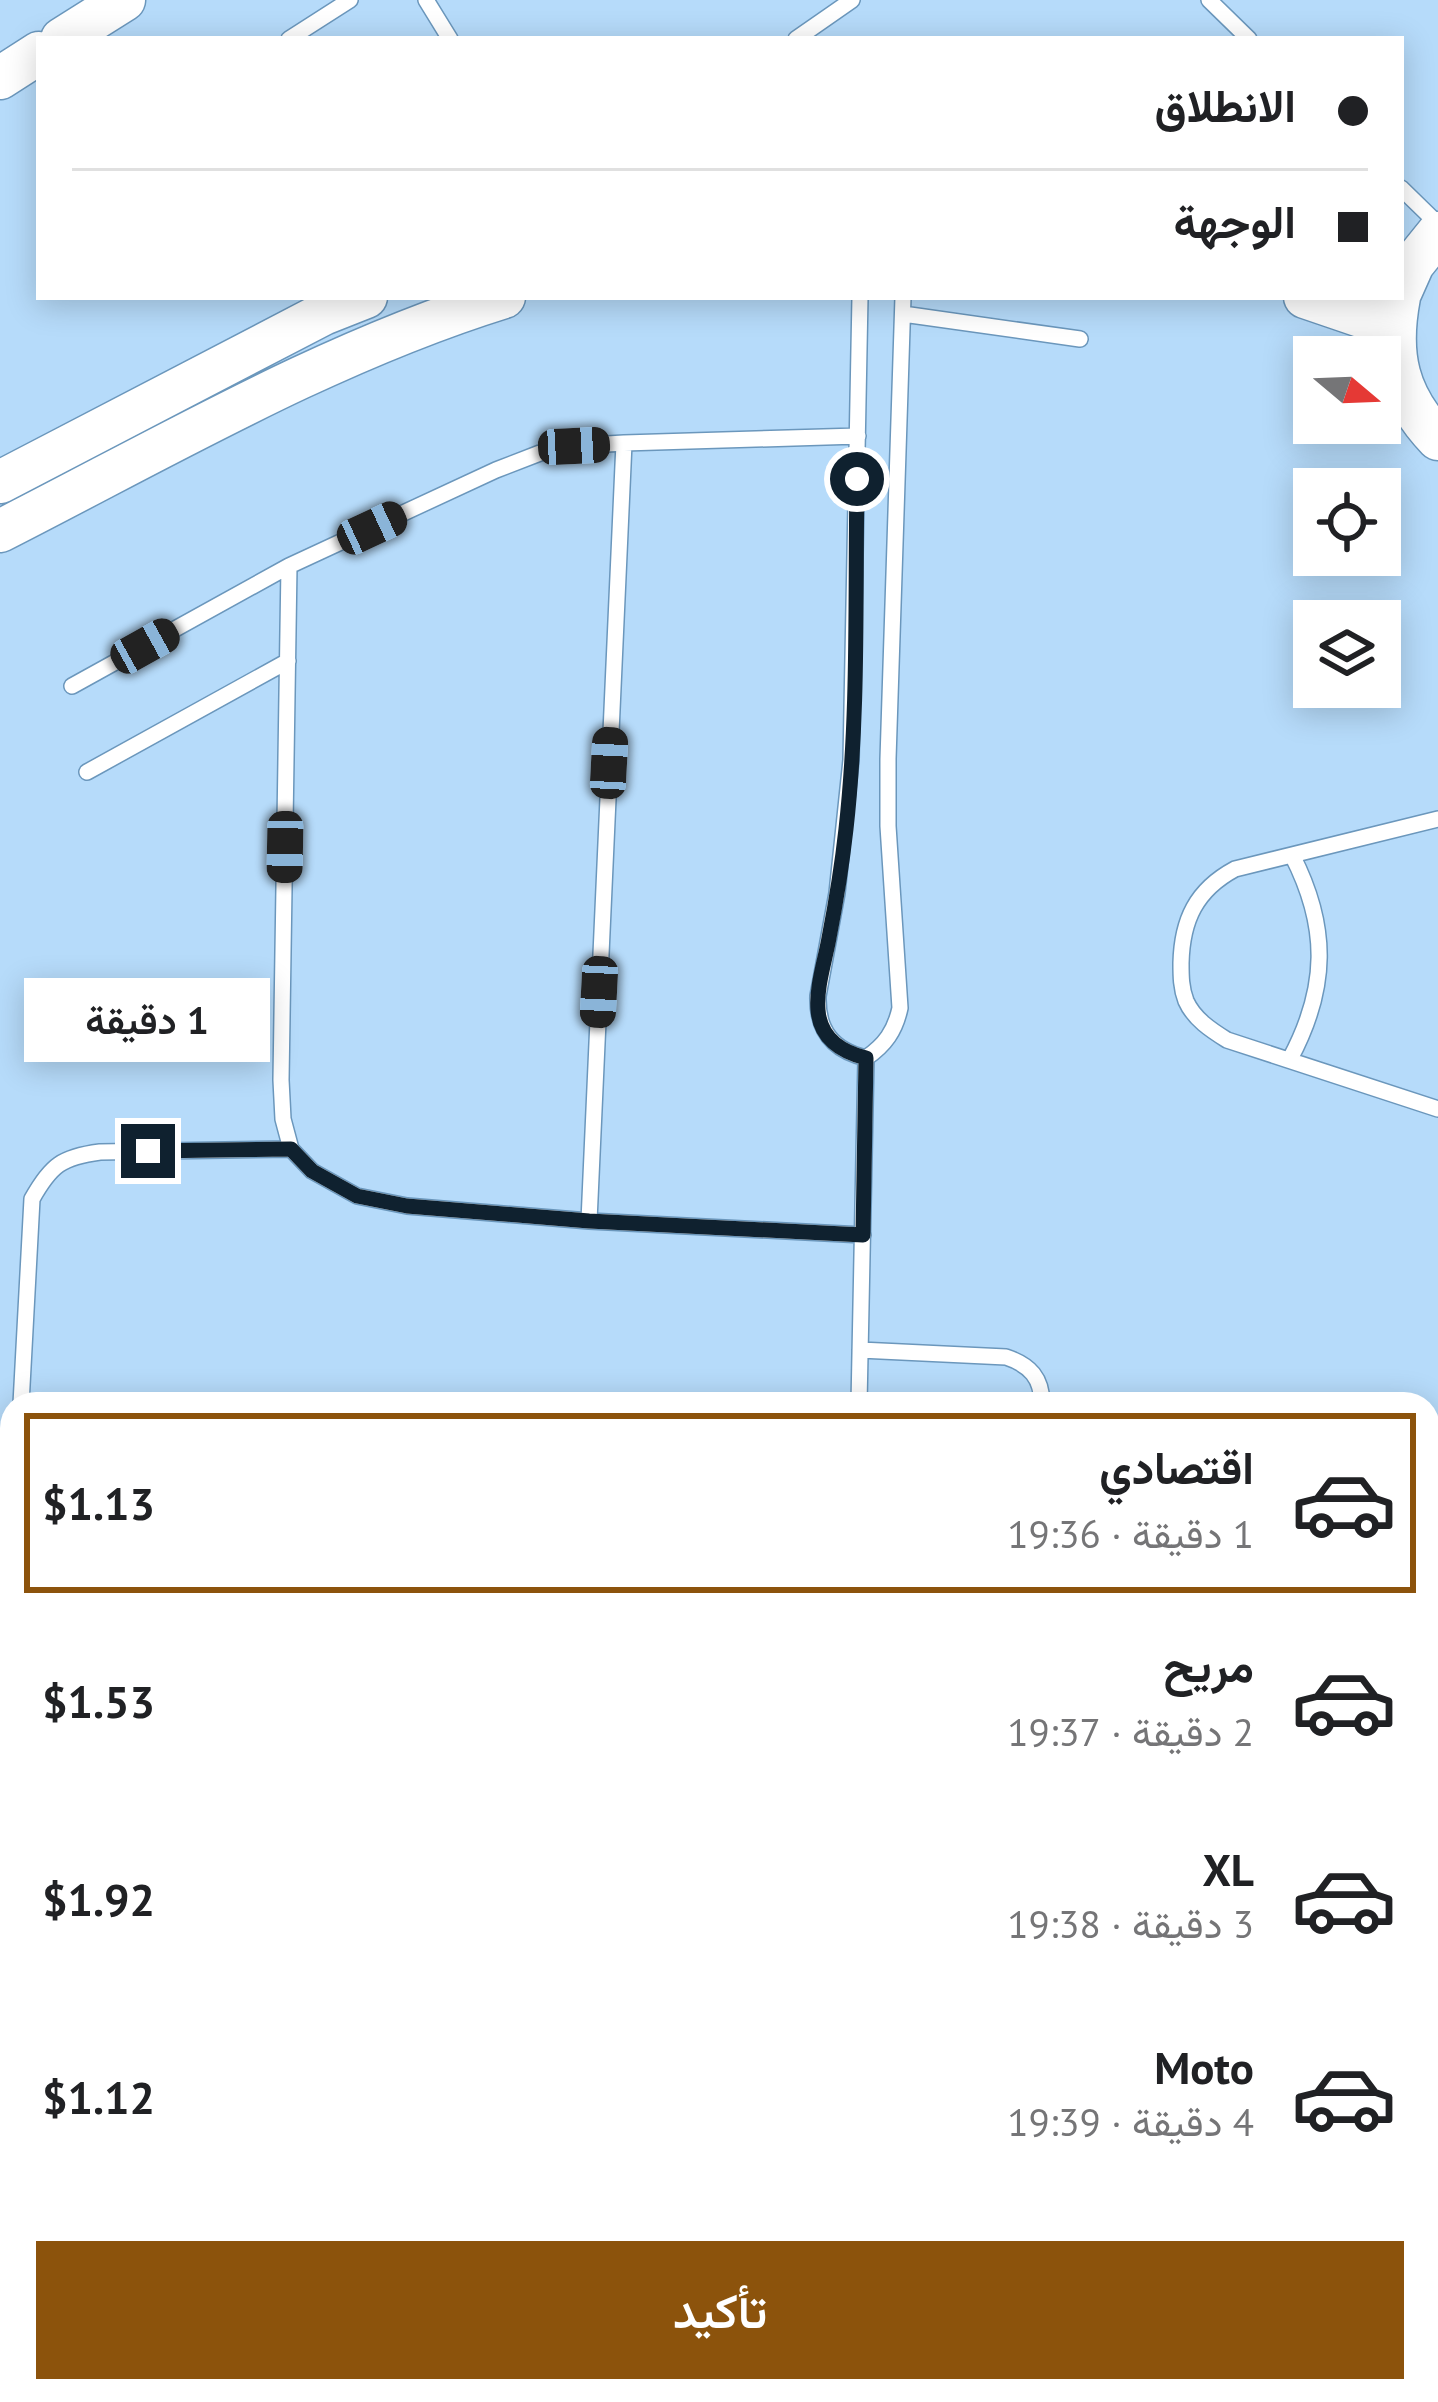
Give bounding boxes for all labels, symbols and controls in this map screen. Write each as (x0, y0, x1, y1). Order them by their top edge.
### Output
text: الانطلاق (1155, 76, 1296, 134)
text: الوجهة (1174, 192, 1296, 250)
north arrow (1293, 336, 1401, 444)
map controls (1293, 336, 1401, 708)
car (537, 426, 611, 466)
route start (830, 452, 884, 506)
button: locate (1293, 468, 1401, 576)
car (332, 496, 412, 560)
button: layers (1293, 600, 1401, 708)
car (105, 613, 185, 679)
car (589, 726, 629, 800)
car (266, 811, 304, 883)
car (579, 955, 619, 1029)
callout: 1 دقيقة (25, 977, 271, 1061)
text: 1 دقيقة (85, 994, 209, 1045)
route end (121, 1124, 175, 1178)
text: اقتصادي (1099, 1438, 1254, 1496)
icon: car (1290, 1449, 1398, 1557)
text: $1.13 (42, 1474, 155, 1532)
text: 1 دقيقة · 19:36 (1007, 1508, 1254, 1559)
text: مريح (1163, 1636, 1254, 1694)
icon: car (1290, 1647, 1398, 1755)
text: $1.53 (42, 1672, 155, 1730)
text: 2 دقيقة · 19:37 (1007, 1706, 1254, 1757)
text: XL (1202, 1840, 1254, 1898)
icon: car (1290, 1845, 1398, 1953)
text: $1.92 (42, 1870, 155, 1928)
text: 3 دقيقة · 19:38 (1007, 1898, 1254, 1949)
text: Moto (1154, 2038, 1254, 2096)
icon: car (1290, 2043, 1398, 2151)
text: $1.12 (42, 2068, 155, 2126)
text: 4 دقيقة · 19:39 (1007, 2096, 1254, 2147)
button: تأكيد (36, 2241, 1404, 2379)

